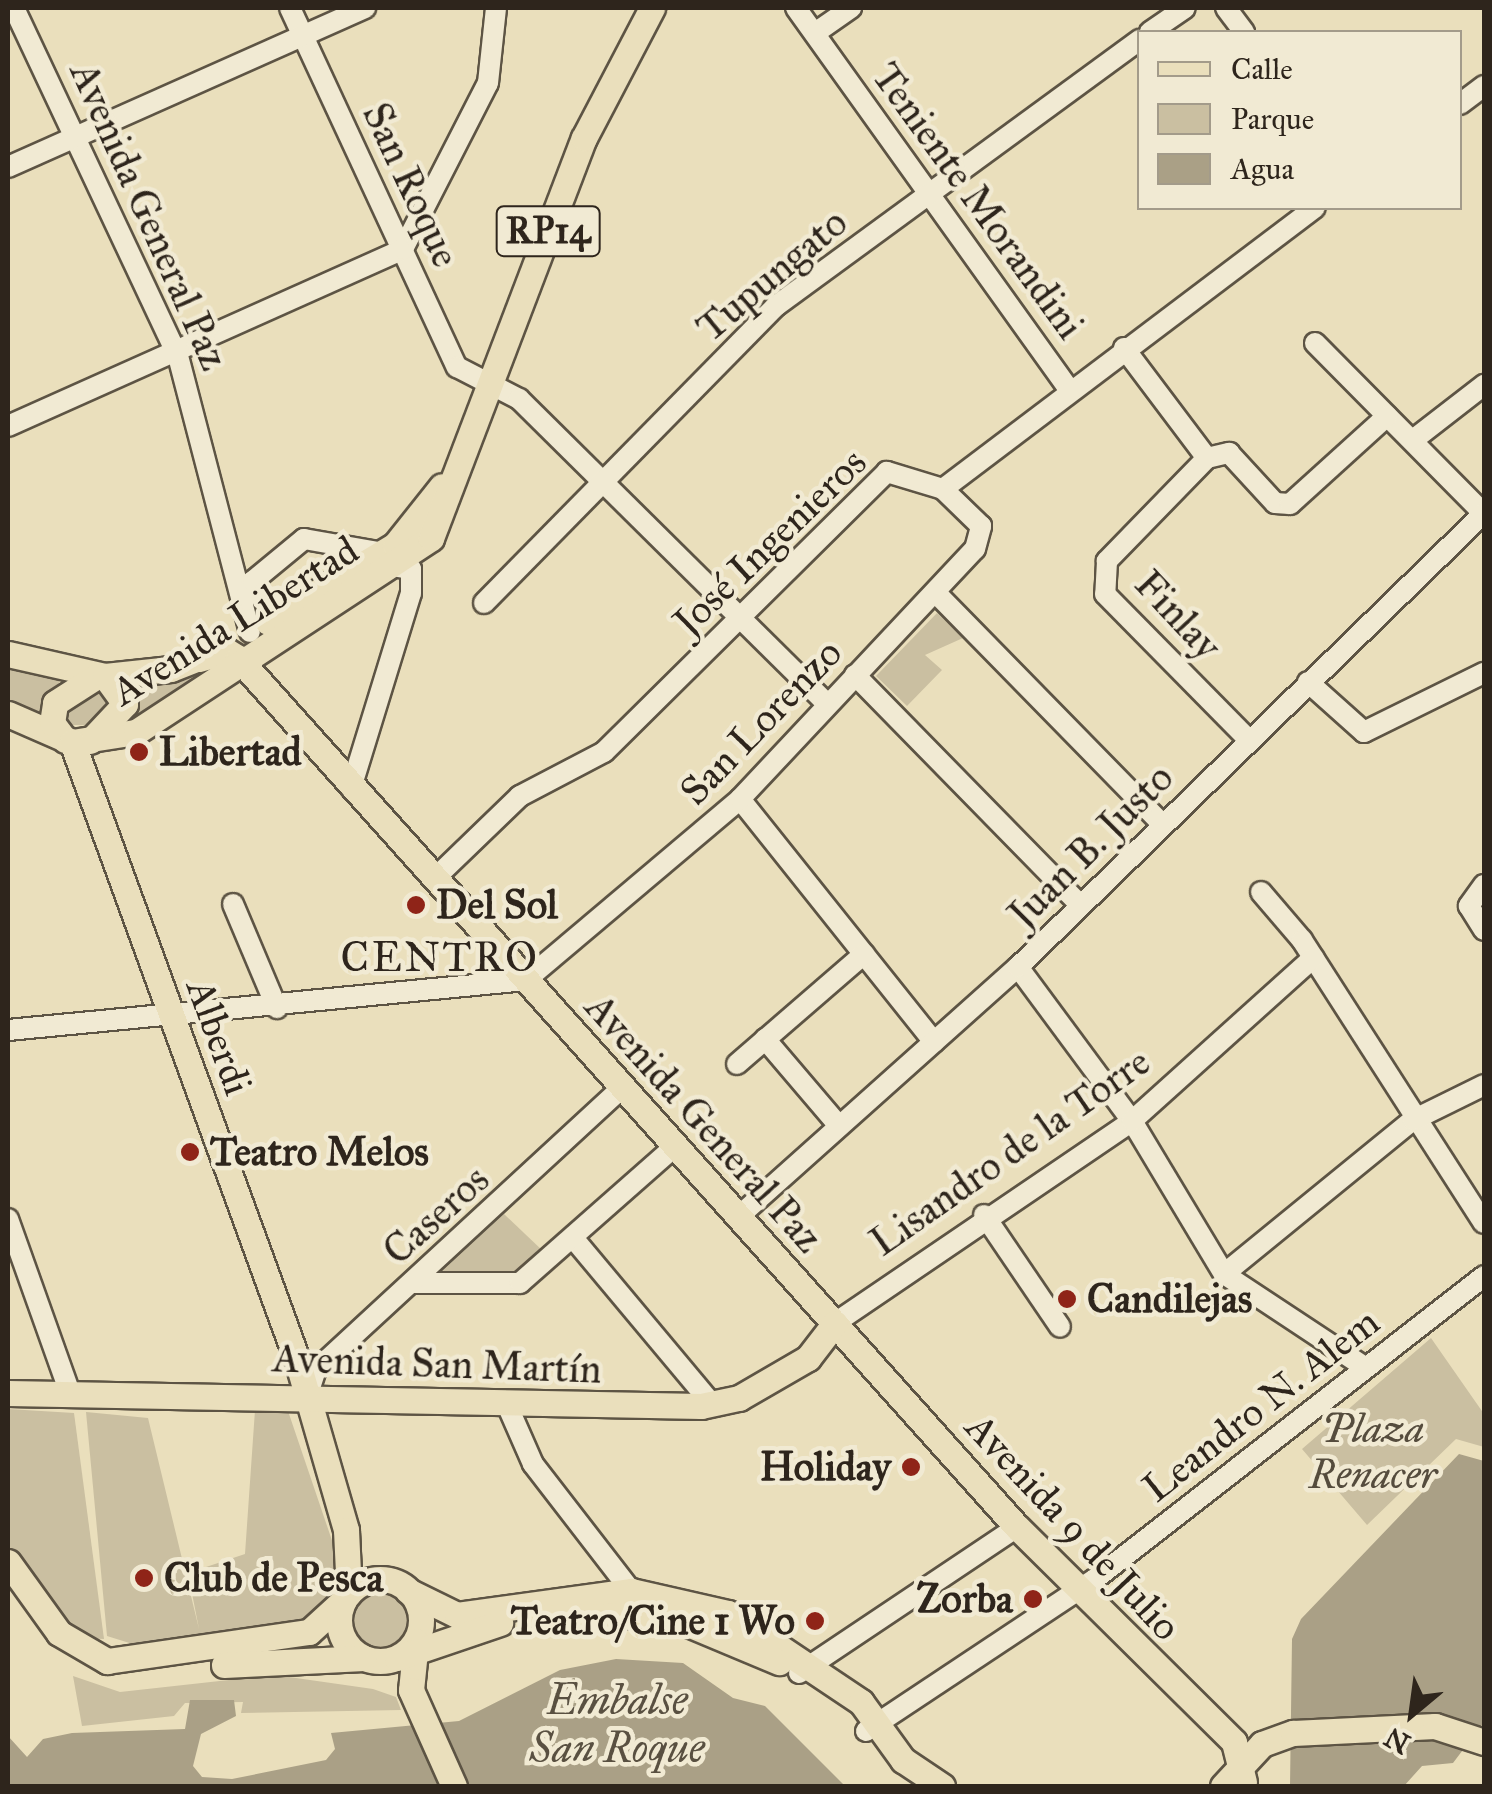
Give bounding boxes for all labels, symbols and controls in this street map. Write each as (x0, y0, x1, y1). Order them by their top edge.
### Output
legend (1137, 30, 1462, 210)
text: Calle (1231, 51, 1293, 87)
street label: Teniente Morandini (862, 54, 1094, 348)
street label: Avenida General Paz (60, 55, 238, 377)
street label: San Roque (352, 95, 470, 275)
text: Parque (1231, 101, 1314, 137)
text: Agua (1231, 151, 1294, 187)
road number: RP14 (496, 198, 600, 264)
street label: Tupungato (687, 198, 857, 352)
street label: José Ingenieros (664, 438, 876, 646)
street label: Avenida Libertad (103, 526, 367, 716)
street label: Finlay (1125, 560, 1231, 670)
street label: San Lorenzo (670, 629, 852, 815)
place label: Libertad (159, 728, 302, 776)
marker: Libertad (128, 741, 150, 763)
street label: Juan B. Justo (999, 754, 1183, 938)
place label: Del Sol (436, 881, 558, 929)
marker: Del Sol (405, 894, 427, 916)
district label: CENTRO (341, 932, 539, 982)
street label: Alberdi (176, 973, 262, 1101)
street label: Avenida General Paz (575, 984, 833, 1262)
street label: Lisandro de la Torre (861, 1038, 1159, 1266)
place label: Teatro Melos (210, 1128, 429, 1176)
marker: Teatro Melos (179, 1141, 201, 1163)
street label: Caseros (373, 1155, 499, 1275)
place label: Candilejas (1087, 1275, 1252, 1323)
marker: Candilejas (1056, 1288, 1078, 1310)
street label: Leandro N. Alem (1133, 1298, 1389, 1512)
street label: Avenida San Martín (272, 1334, 602, 1394)
street label: Avenida 9 de Julio (956, 1404, 1190, 1650)
park label: Plaza Renacer (1309, 1405, 1437, 1499)
place label: Holiday (760, 1443, 891, 1491)
marker: Holiday (900, 1456, 922, 1478)
place label: Club de Pesca (164, 1554, 383, 1602)
marker: Club de Pesca (133, 1567, 155, 1589)
place label: Zorba (916, 1575, 1013, 1623)
marker: Zorba (1022, 1588, 1044, 1610)
place label: Teatro/Cine 1 Wo (511, 1597, 795, 1645)
marker: Teatro/Cine 1 Wo (804, 1610, 826, 1632)
north arrow (1362, 1664, 1462, 1764)
water label: Embalse San Roque (529, 1675, 705, 1774)
text: N (1378, 1720, 1416, 1762)

